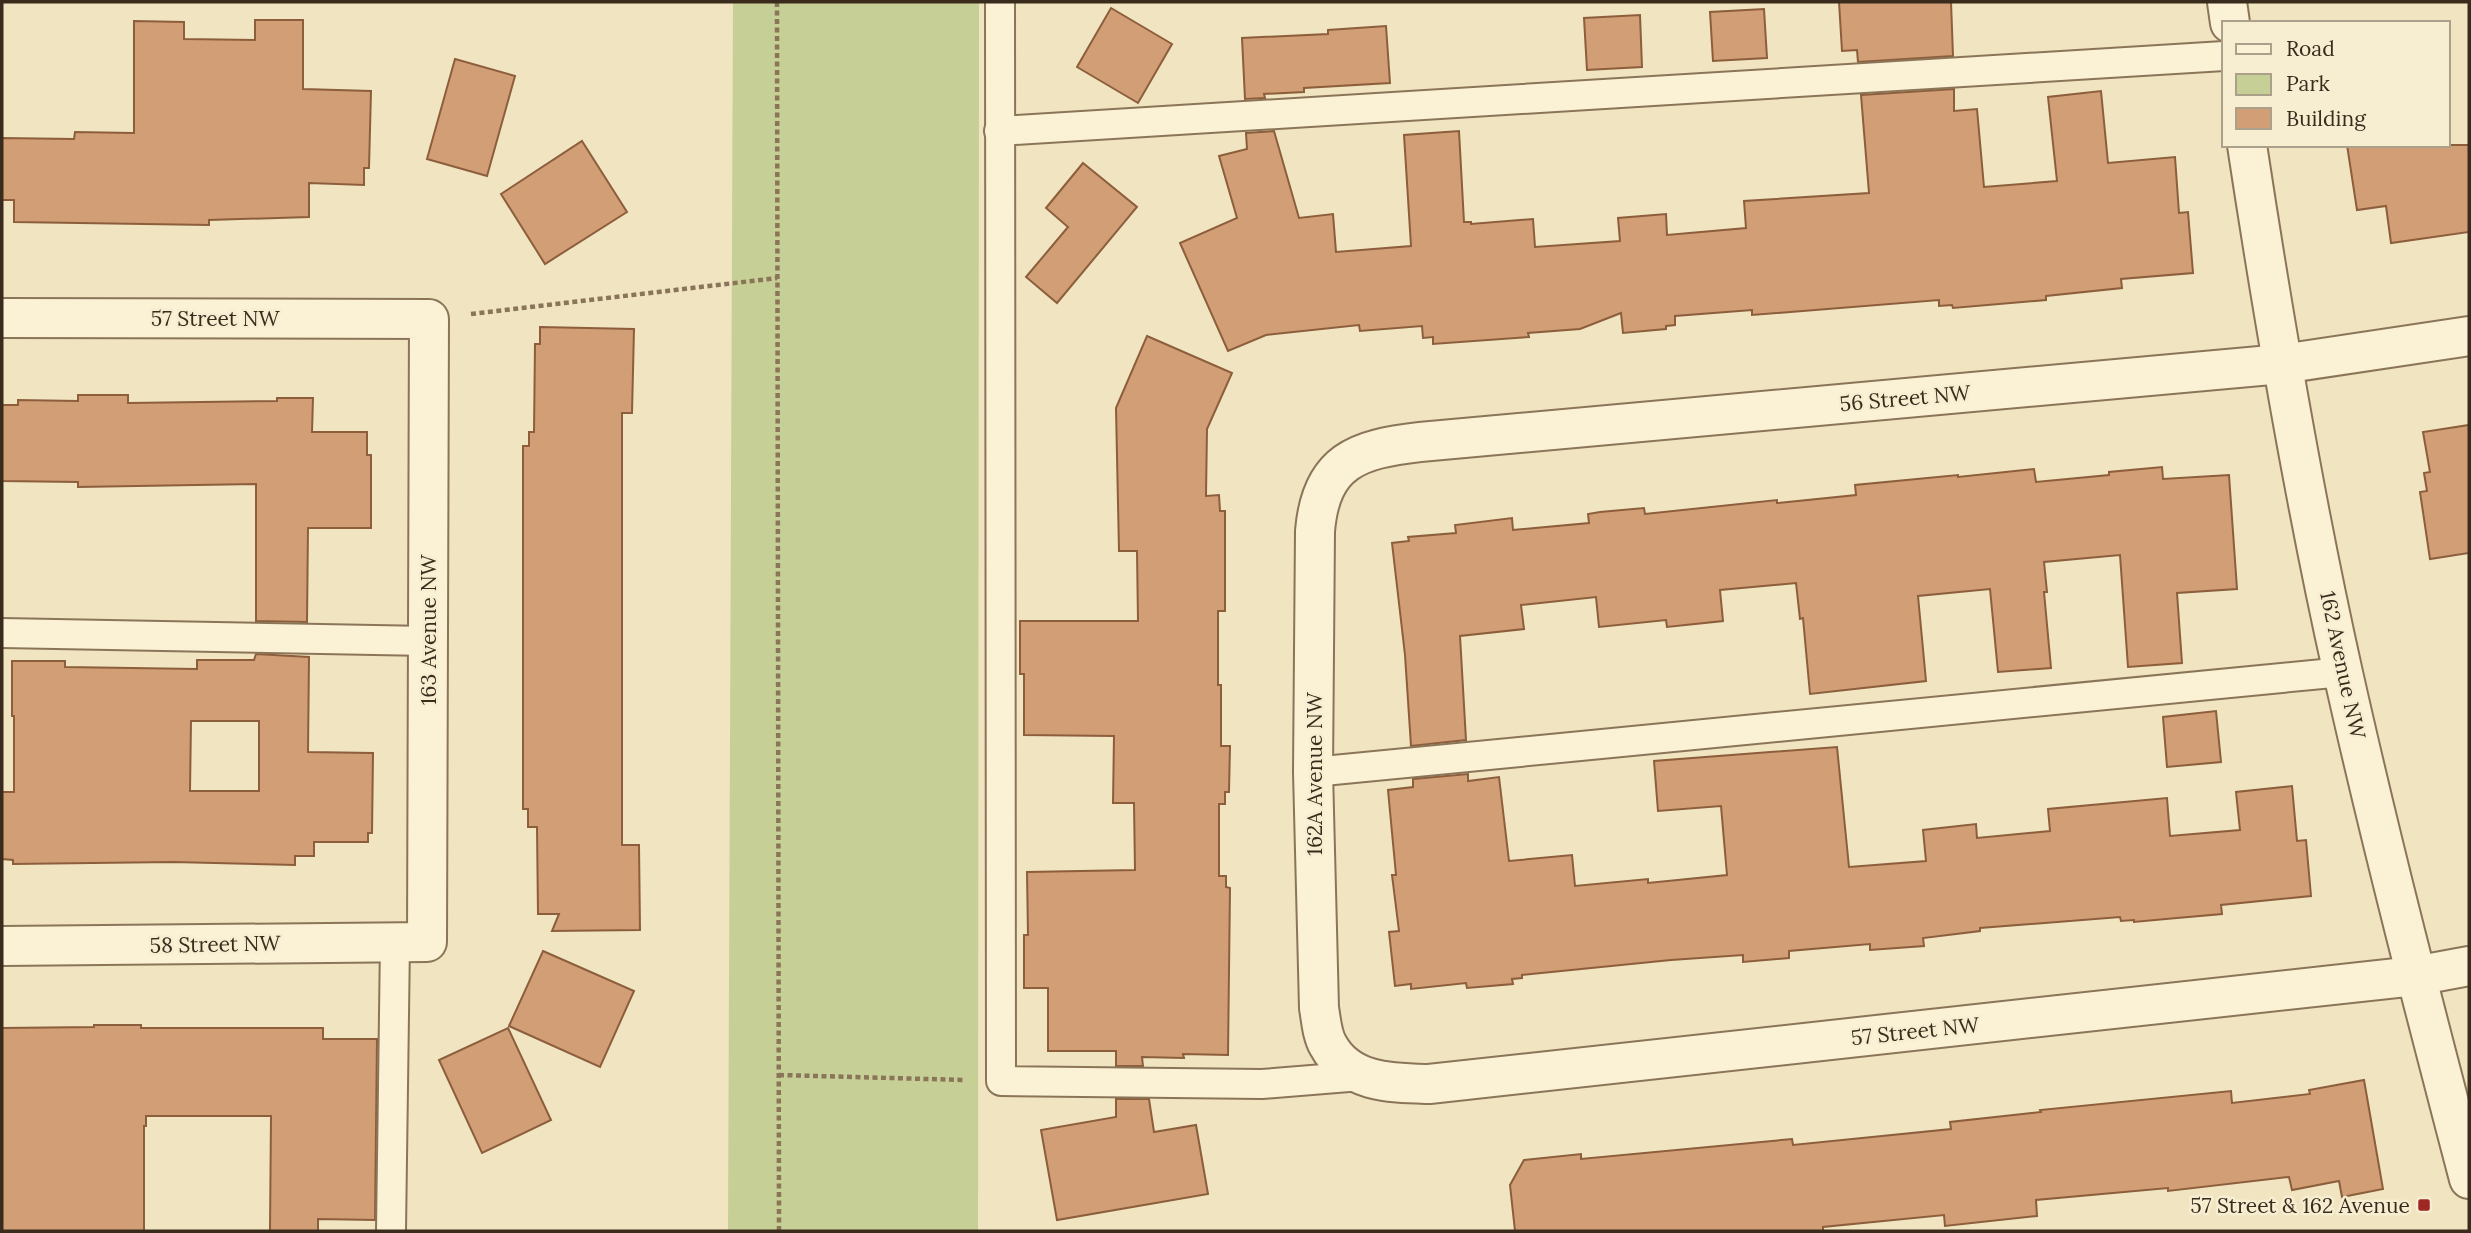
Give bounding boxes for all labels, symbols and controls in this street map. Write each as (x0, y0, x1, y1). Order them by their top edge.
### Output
legend (2222, 21, 2450, 147)
text: Road (2286, 35, 2335, 62)
text: Park (2286, 70, 2330, 97)
text: Building (2286, 105, 2366, 132)
street label: 57 Street NW (151, 305, 280, 332)
street label: 56 Street NW (1839, 379, 1973, 417)
street label: 163 Avenue NW (415, 554, 442, 705)
street label: 162 Avenue NW (2314, 589, 2372, 742)
street label: 162A Avenue NW (1301, 691, 1328, 856)
street label: 58 Street NW (149, 929, 282, 959)
street label: 57 Street NW (1850, 1011, 1981, 1051)
place label: 57 Street & 162 Avenue (2190, 1192, 2410, 1219)
marker: 57 Street & 162 Avenue (2416, 1197, 2432, 1213)

